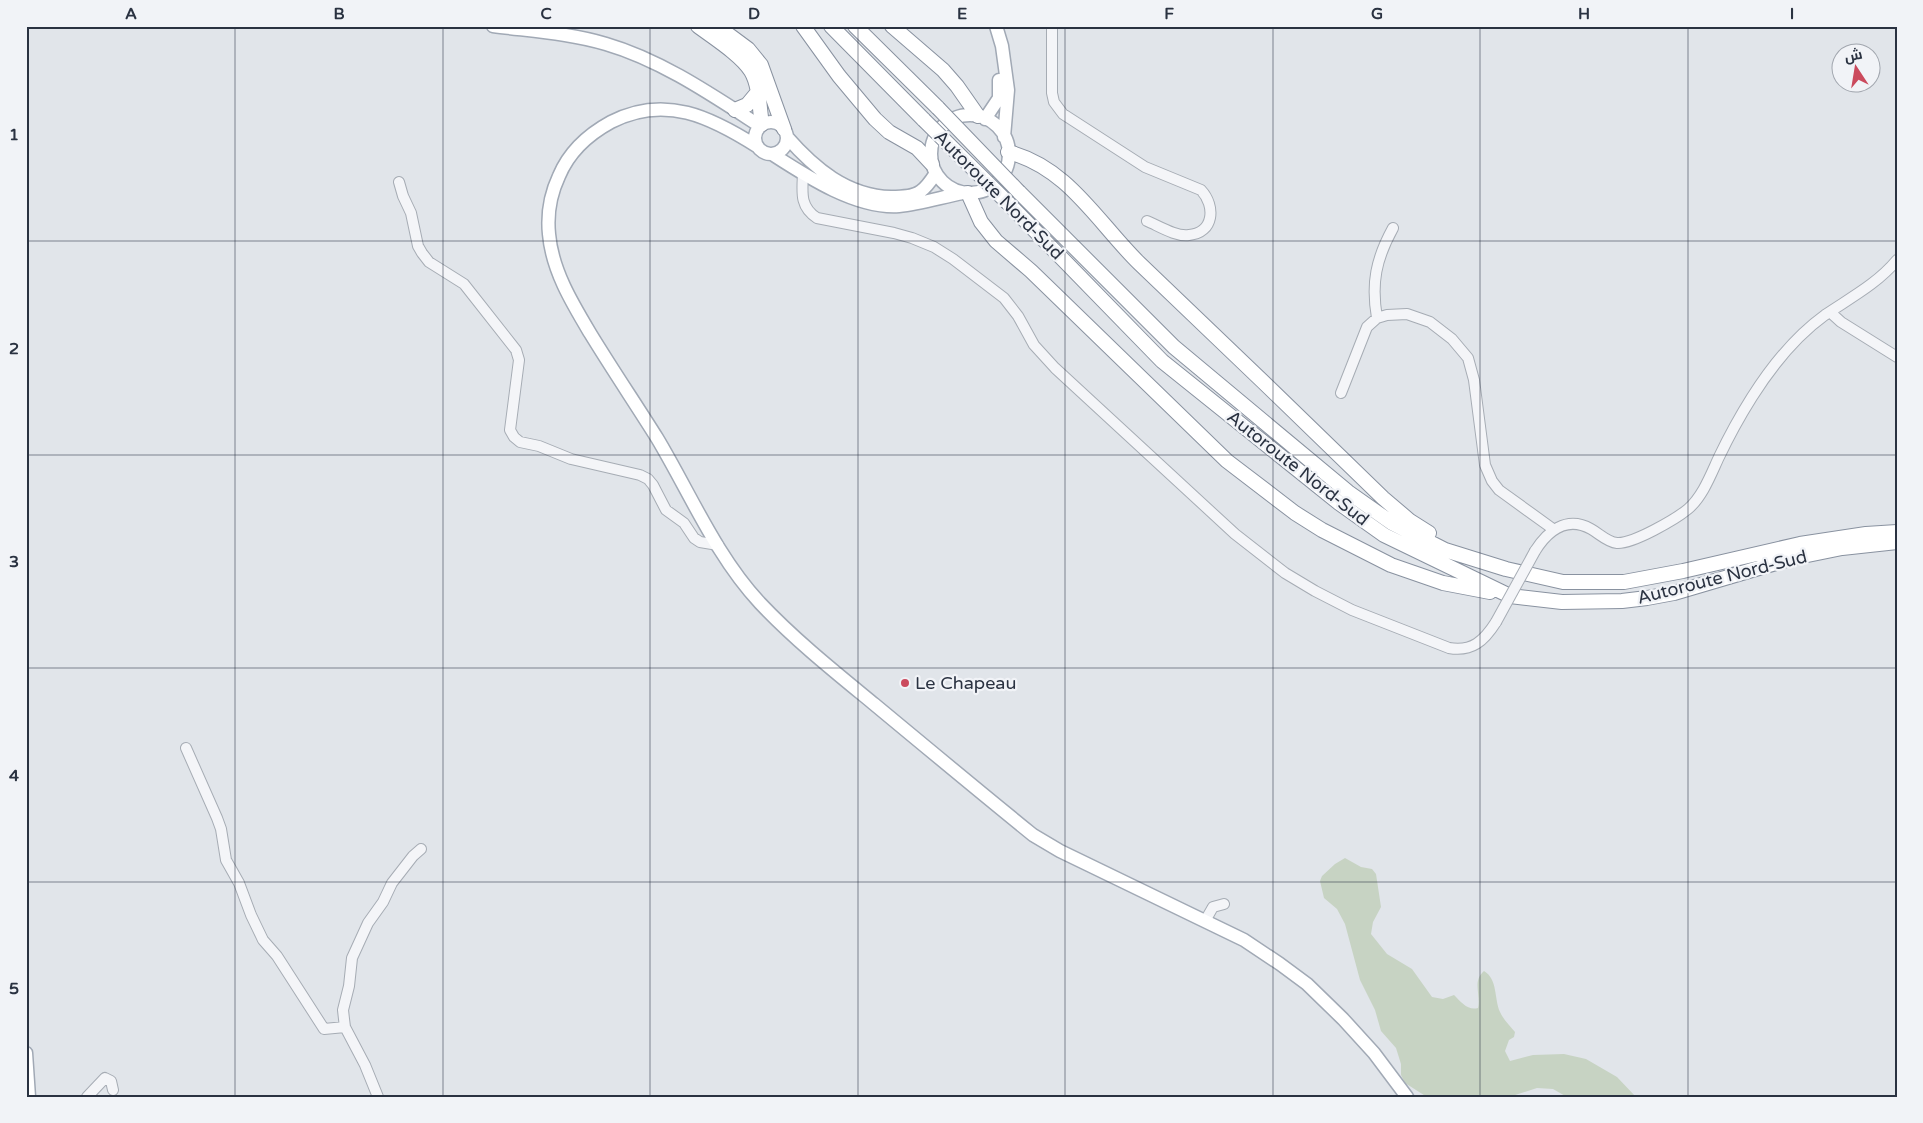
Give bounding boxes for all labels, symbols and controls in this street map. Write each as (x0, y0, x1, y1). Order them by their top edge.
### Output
text: A (125, 4, 137, 24)
text: B (333, 4, 345, 24)
text: C (540, 4, 552, 24)
text: D (748, 4, 760, 24)
text: E (957, 4, 967, 24)
text: F (1164, 4, 1174, 24)
text: G (1371, 4, 1383, 24)
text: H (1578, 4, 1590, 24)
text: I (1790, 4, 1794, 24)
north arrow (1830, 42, 1880, 92)
text: ش (1843, 46, 1864, 66)
text: 1 (9, 125, 19, 145)
street label: Autoroute Nord-Sud (930, 126, 1068, 264)
text: 2 (9, 339, 19, 359)
street label: Autoroute Nord-Sud (1223, 406, 1373, 530)
street label: Autoroute Nord-Sud (1635, 545, 1809, 609)
text: 3 (9, 552, 19, 572)
place label: Le Chapeau (915, 672, 1016, 694)
marker: Le Chapeau (899, 677, 911, 689)
text: 4 (9, 766, 19, 786)
text: 5 (9, 979, 19, 999)

